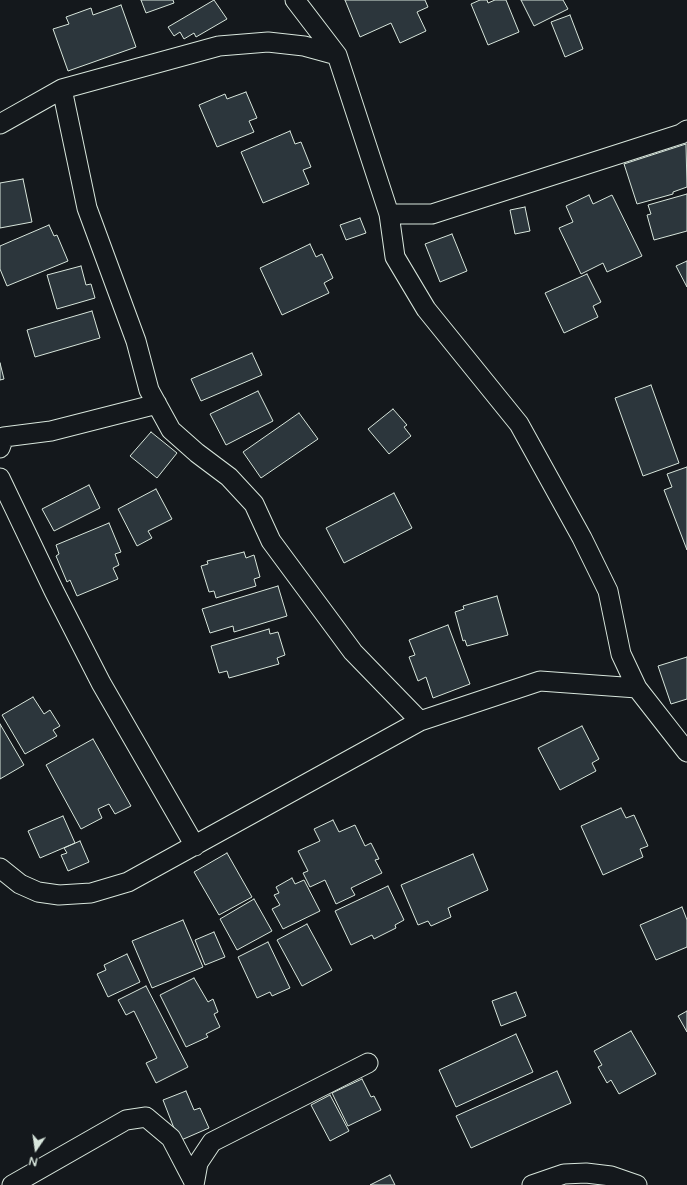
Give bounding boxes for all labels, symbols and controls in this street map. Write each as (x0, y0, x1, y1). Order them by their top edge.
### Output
north arrow (16, 1129, 56, 1169)
text: N (27, 1154, 39, 1169)

